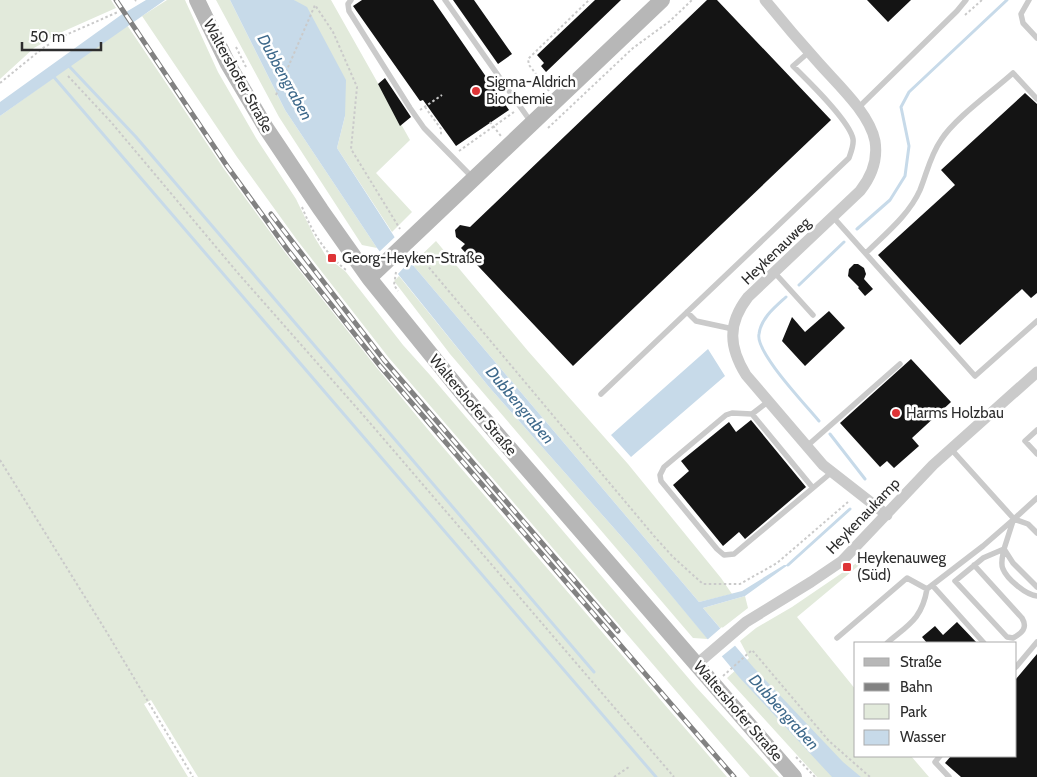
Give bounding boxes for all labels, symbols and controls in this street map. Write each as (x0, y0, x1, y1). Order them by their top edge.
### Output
street label: Waltershofer Straße (199, 16, 277, 136)
scale bar (22, 20, 101, 52)
text: 50 m (30, 28, 65, 46)
water label: Dubbengraben (254, 31, 316, 123)
place label: Sigma-Aldrich Biochemie (486, 73, 576, 108)
marker: Sigma-Aldrich Biochemie (470, 85, 482, 97)
street label: Heykenauweg (738, 213, 815, 288)
place label: Georg-Heyken-Straße (342, 249, 483, 267)
marker: Georg-Heyken-Straße (326, 252, 338, 264)
street label: Waltershofer Straße (425, 351, 521, 459)
water label: Dubbengraben (482, 362, 558, 448)
place label: Harms Holzbau (906, 404, 1004, 422)
marker: Harms Holzbau (890, 407, 902, 419)
street label: Heykenaukamp (822, 474, 904, 558)
place label: Heykenauweg (Süd) (857, 549, 947, 584)
marker: Heykenauweg (Süd) (841, 561, 853, 573)
legend (854, 642, 1017, 757)
text: Straße (900, 653, 942, 671)
street label: Waltershofer Straße (690, 657, 786, 765)
water label: Dubbengraben (745, 670, 823, 754)
text: Bahn (900, 678, 933, 696)
text: Park (900, 703, 927, 721)
text: Wasser (900, 728, 946, 746)

